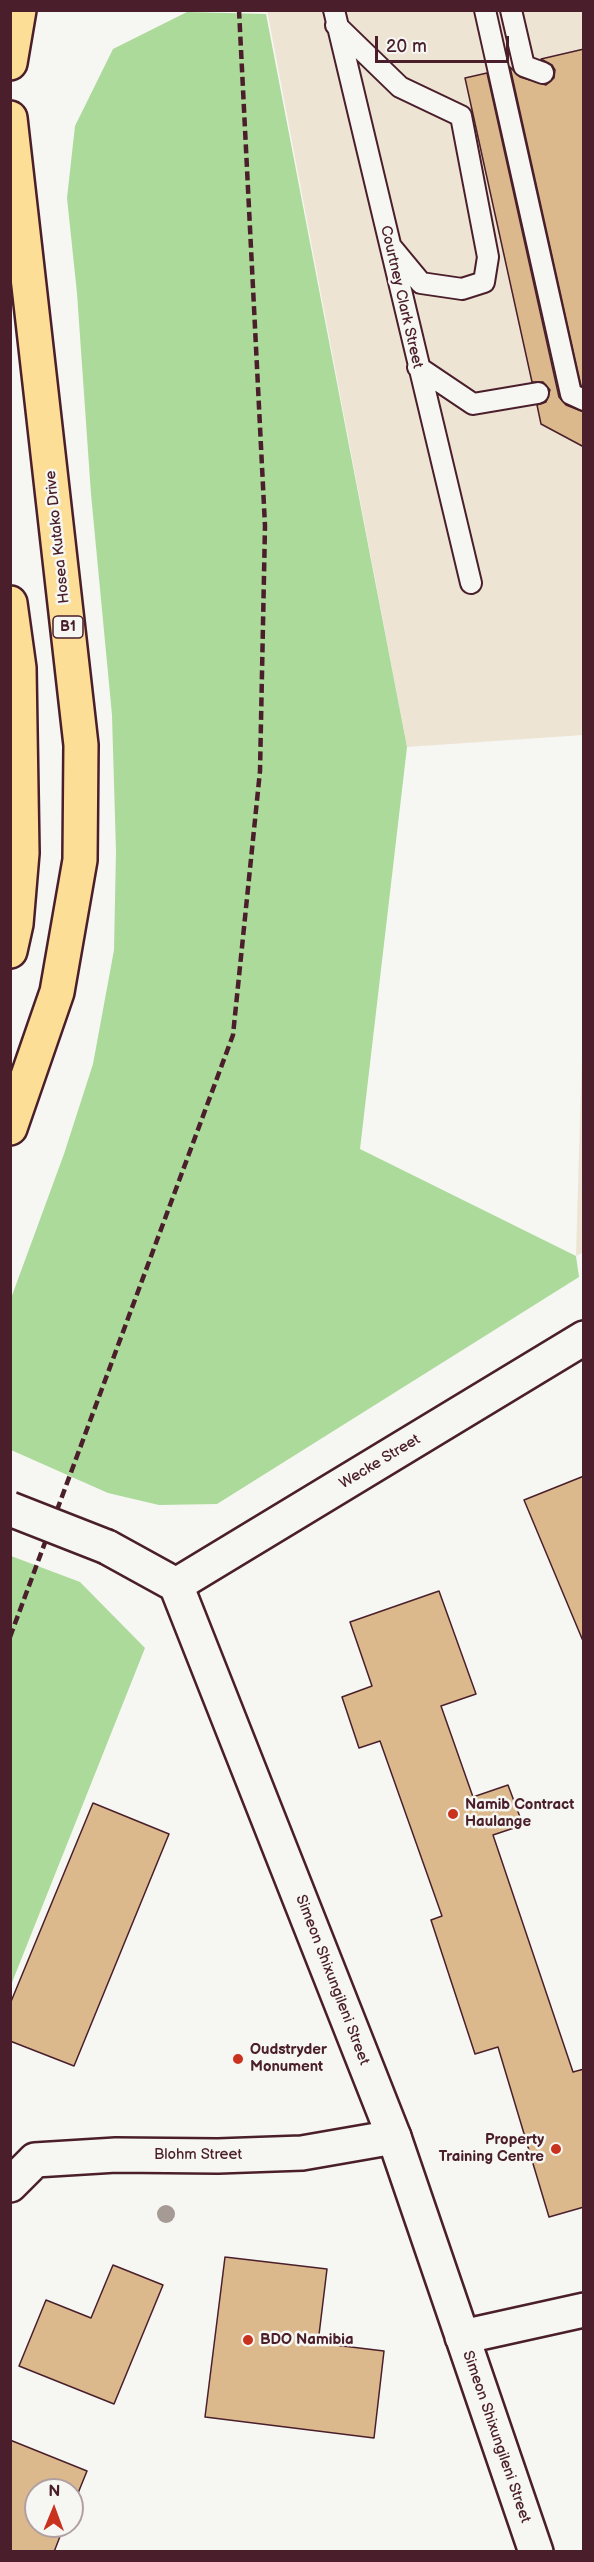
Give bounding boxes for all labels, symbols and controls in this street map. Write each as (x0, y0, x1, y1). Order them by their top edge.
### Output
scale bar (378, 24, 512, 62)
text: 20 m (386, 36, 427, 57)
street label: Courtney Clark Street (376, 224, 426, 370)
street label: Hosea Kutako Drive (42, 470, 74, 604)
road number: B1 (53, 616, 83, 638)
street label: Wecke Street (336, 1431, 424, 1493)
place label: Namib Contract Haulange (465, 1796, 574, 1831)
marker: Namib Contract Haulange (446, 1807, 460, 1821)
street label: Simeon Shixungileni Street (291, 1892, 373, 2068)
place label: Oudstryder Monument (250, 2041, 327, 2076)
marker: Oudstryder Monument (231, 2052, 245, 2066)
place label: Property Training Centre (439, 2131, 544, 2166)
marker: Property Training Centre (549, 2142, 563, 2156)
street label: Blohm Street (154, 2146, 242, 2164)
place label: BDO Namibia (260, 2331, 353, 2349)
marker: BDO Namibia (241, 2333, 255, 2347)
street label: Simeon Shixungileni Street (458, 2349, 534, 2525)
north arrow (24, 2478, 84, 2538)
text: N (48, 2482, 60, 2501)

